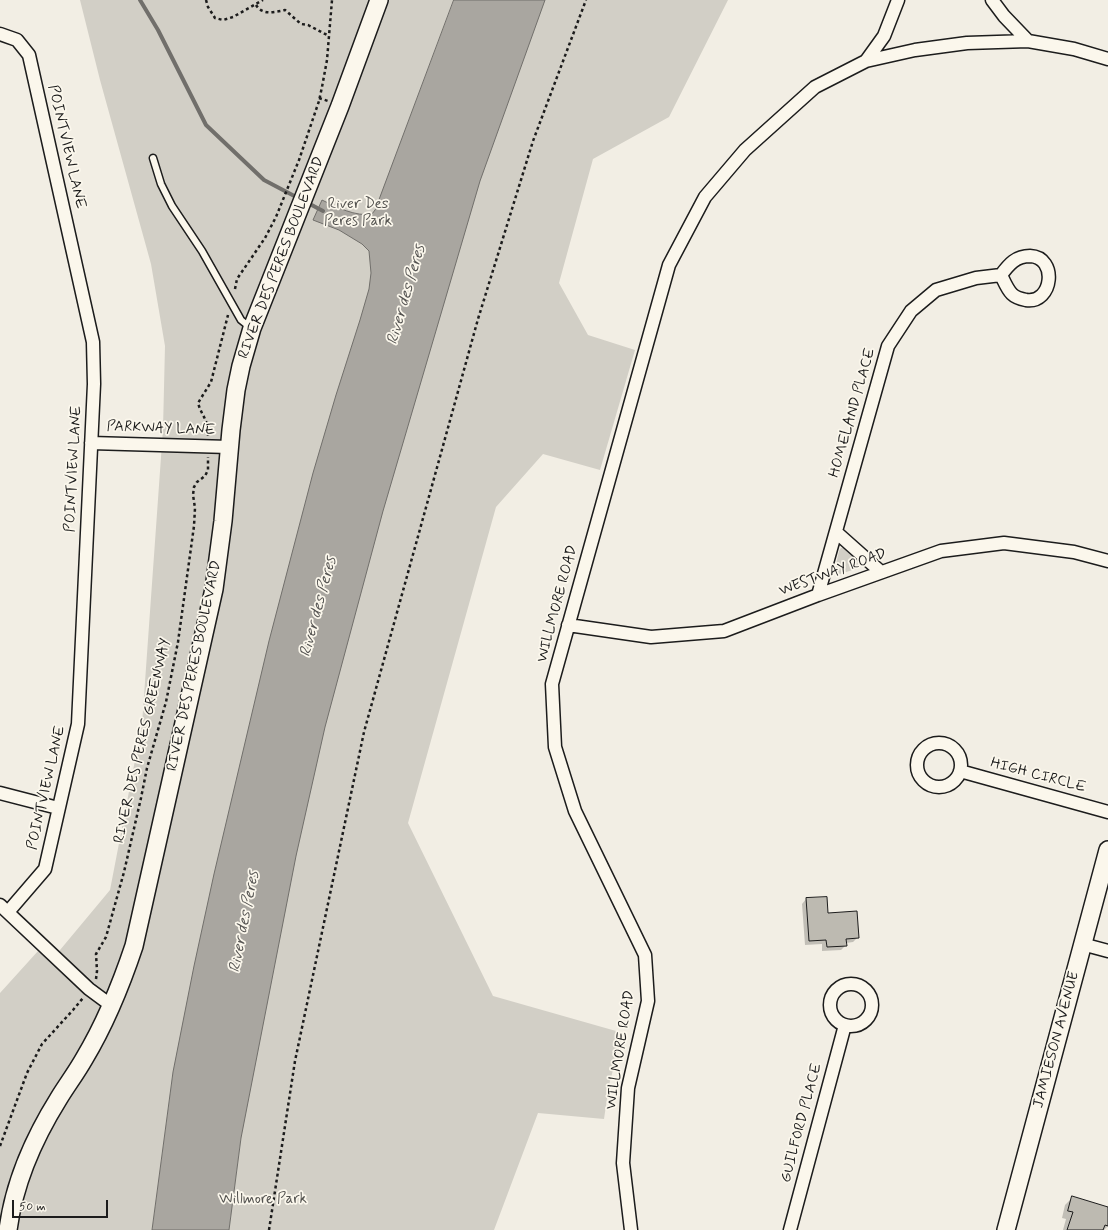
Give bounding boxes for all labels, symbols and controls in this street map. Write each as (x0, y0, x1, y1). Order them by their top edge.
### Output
street label: POINTVIEW LANE (43, 83, 89, 211)
street label: RIVER DES PERES BOULEVARD (235, 154, 329, 362)
park label: River Des Peres Park (324, 196, 392, 231)
water label: River des Peres (384, 243, 430, 347)
street label: HOMELAND PLACE (826, 346, 880, 480)
street label: POINTVIEW LANE (62, 405, 86, 533)
street label: PARKWAY LANE (106, 418, 216, 440)
street label: WILLMORE ROAD (534, 543, 582, 665)
street label: WESTWAY ROAD (777, 545, 889, 601)
water label: River des Peres (296, 555, 342, 659)
street label: RIVER DES PERES BOULEVARD (164, 559, 226, 773)
street label: RIVER DES PERES GREENWAY (111, 637, 175, 845)
street label: POINTVIEW LANE (24, 724, 70, 852)
street label: HIGH CIRCLE (988, 755, 1088, 797)
water label: River des Peres (226, 870, 264, 974)
street label: JAMIESON AVENUE (1030, 970, 1084, 1110)
street label: WILLMORE ROAD (603, 989, 639, 1111)
street label: GUILFORD PLACE (777, 1061, 827, 1185)
park label: Willmore Park (219, 1191, 307, 1209)
scale bar (14, 1192, 110, 1218)
text: 50 m (19, 1199, 46, 1215)

